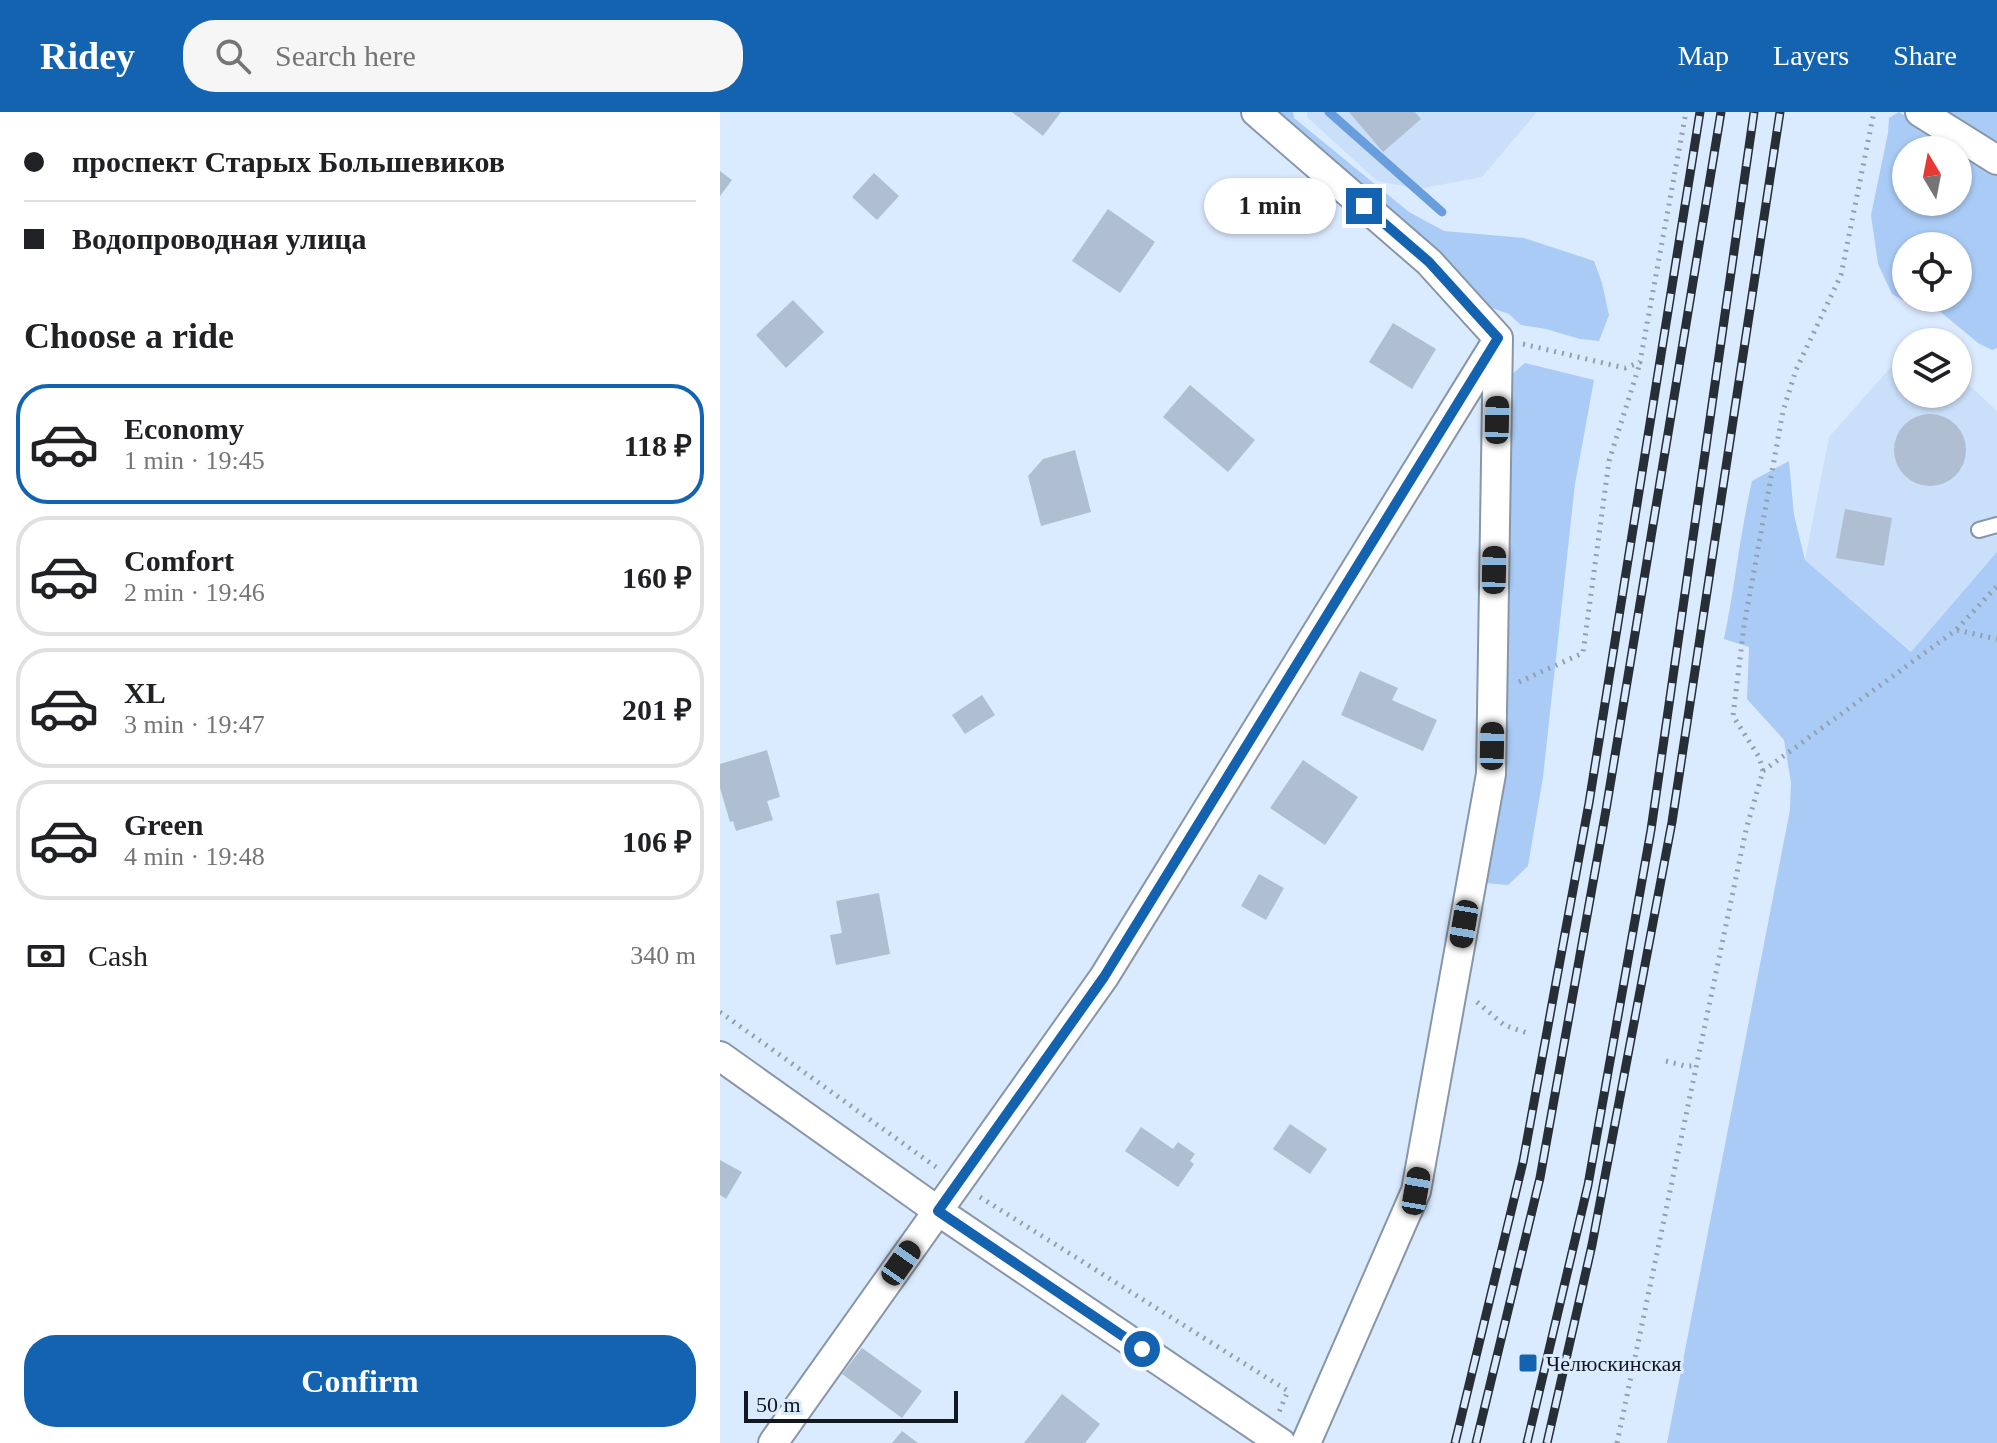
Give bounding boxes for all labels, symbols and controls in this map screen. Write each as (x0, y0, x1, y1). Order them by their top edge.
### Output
search box (183, 20, 743, 92)
icon: search (211, 34, 255, 78)
text: Ridey (40, 35, 135, 77)
text: Search here (275, 39, 416, 72)
text: Map (1678, 40, 1729, 71)
text: Layers (1773, 40, 1849, 71)
text: Share (1893, 40, 1957, 71)
north arrow (1892, 136, 1972, 216)
map controls (1892, 136, 1972, 408)
text: проспект Старых Большевиков (72, 145, 505, 178)
callout: 1 min (1204, 178, 1336, 234)
route end (1346, 188, 1382, 224)
text: 1 min (1239, 191, 1301, 220)
text: Водопроводная улица (72, 222, 367, 255)
button: locate (1892, 232, 1972, 312)
text: Choose a ride (24, 316, 234, 356)
button: layers (1892, 328, 1972, 408)
car (1485, 396, 1509, 444)
icon: car (28, 408, 100, 480)
text: Economy (124, 412, 244, 445)
text: 118 ₽ (624, 429, 692, 462)
text: 1 min · 19:45 (124, 446, 265, 475)
icon: car (28, 540, 100, 612)
text: Comfort (124, 544, 234, 577)
car (1482, 546, 1506, 594)
text: 160 ₽ (622, 561, 692, 594)
text: 2 min · 19:46 (124, 578, 265, 607)
icon: car (28, 672, 100, 744)
text: XL (124, 676, 166, 709)
text: 201 ₽ (622, 693, 692, 726)
text: 3 min · 19:47 (124, 710, 265, 739)
car (1480, 722, 1504, 770)
icon: car (28, 804, 100, 876)
text: Green (124, 808, 203, 841)
text: 106 ₽ (622, 825, 692, 858)
text: 4 min · 19:48 (124, 842, 265, 871)
car (1448, 898, 1480, 950)
icon: cash (24, 934, 68, 978)
text: Cash (88, 939, 148, 972)
text: 340 m (630, 941, 696, 970)
car (1400, 1165, 1432, 1217)
car (877, 1236, 925, 1290)
route start (1124, 1331, 1160, 1367)
button: Confirm (24, 1335, 696, 1427)
place label: Челюскинская (1546, 1351, 1681, 1376)
marker: Челюскинская (1517, 1352, 1539, 1374)
scale bar (744, 1387, 958, 1423)
text: 50 m (756, 1392, 801, 1417)

